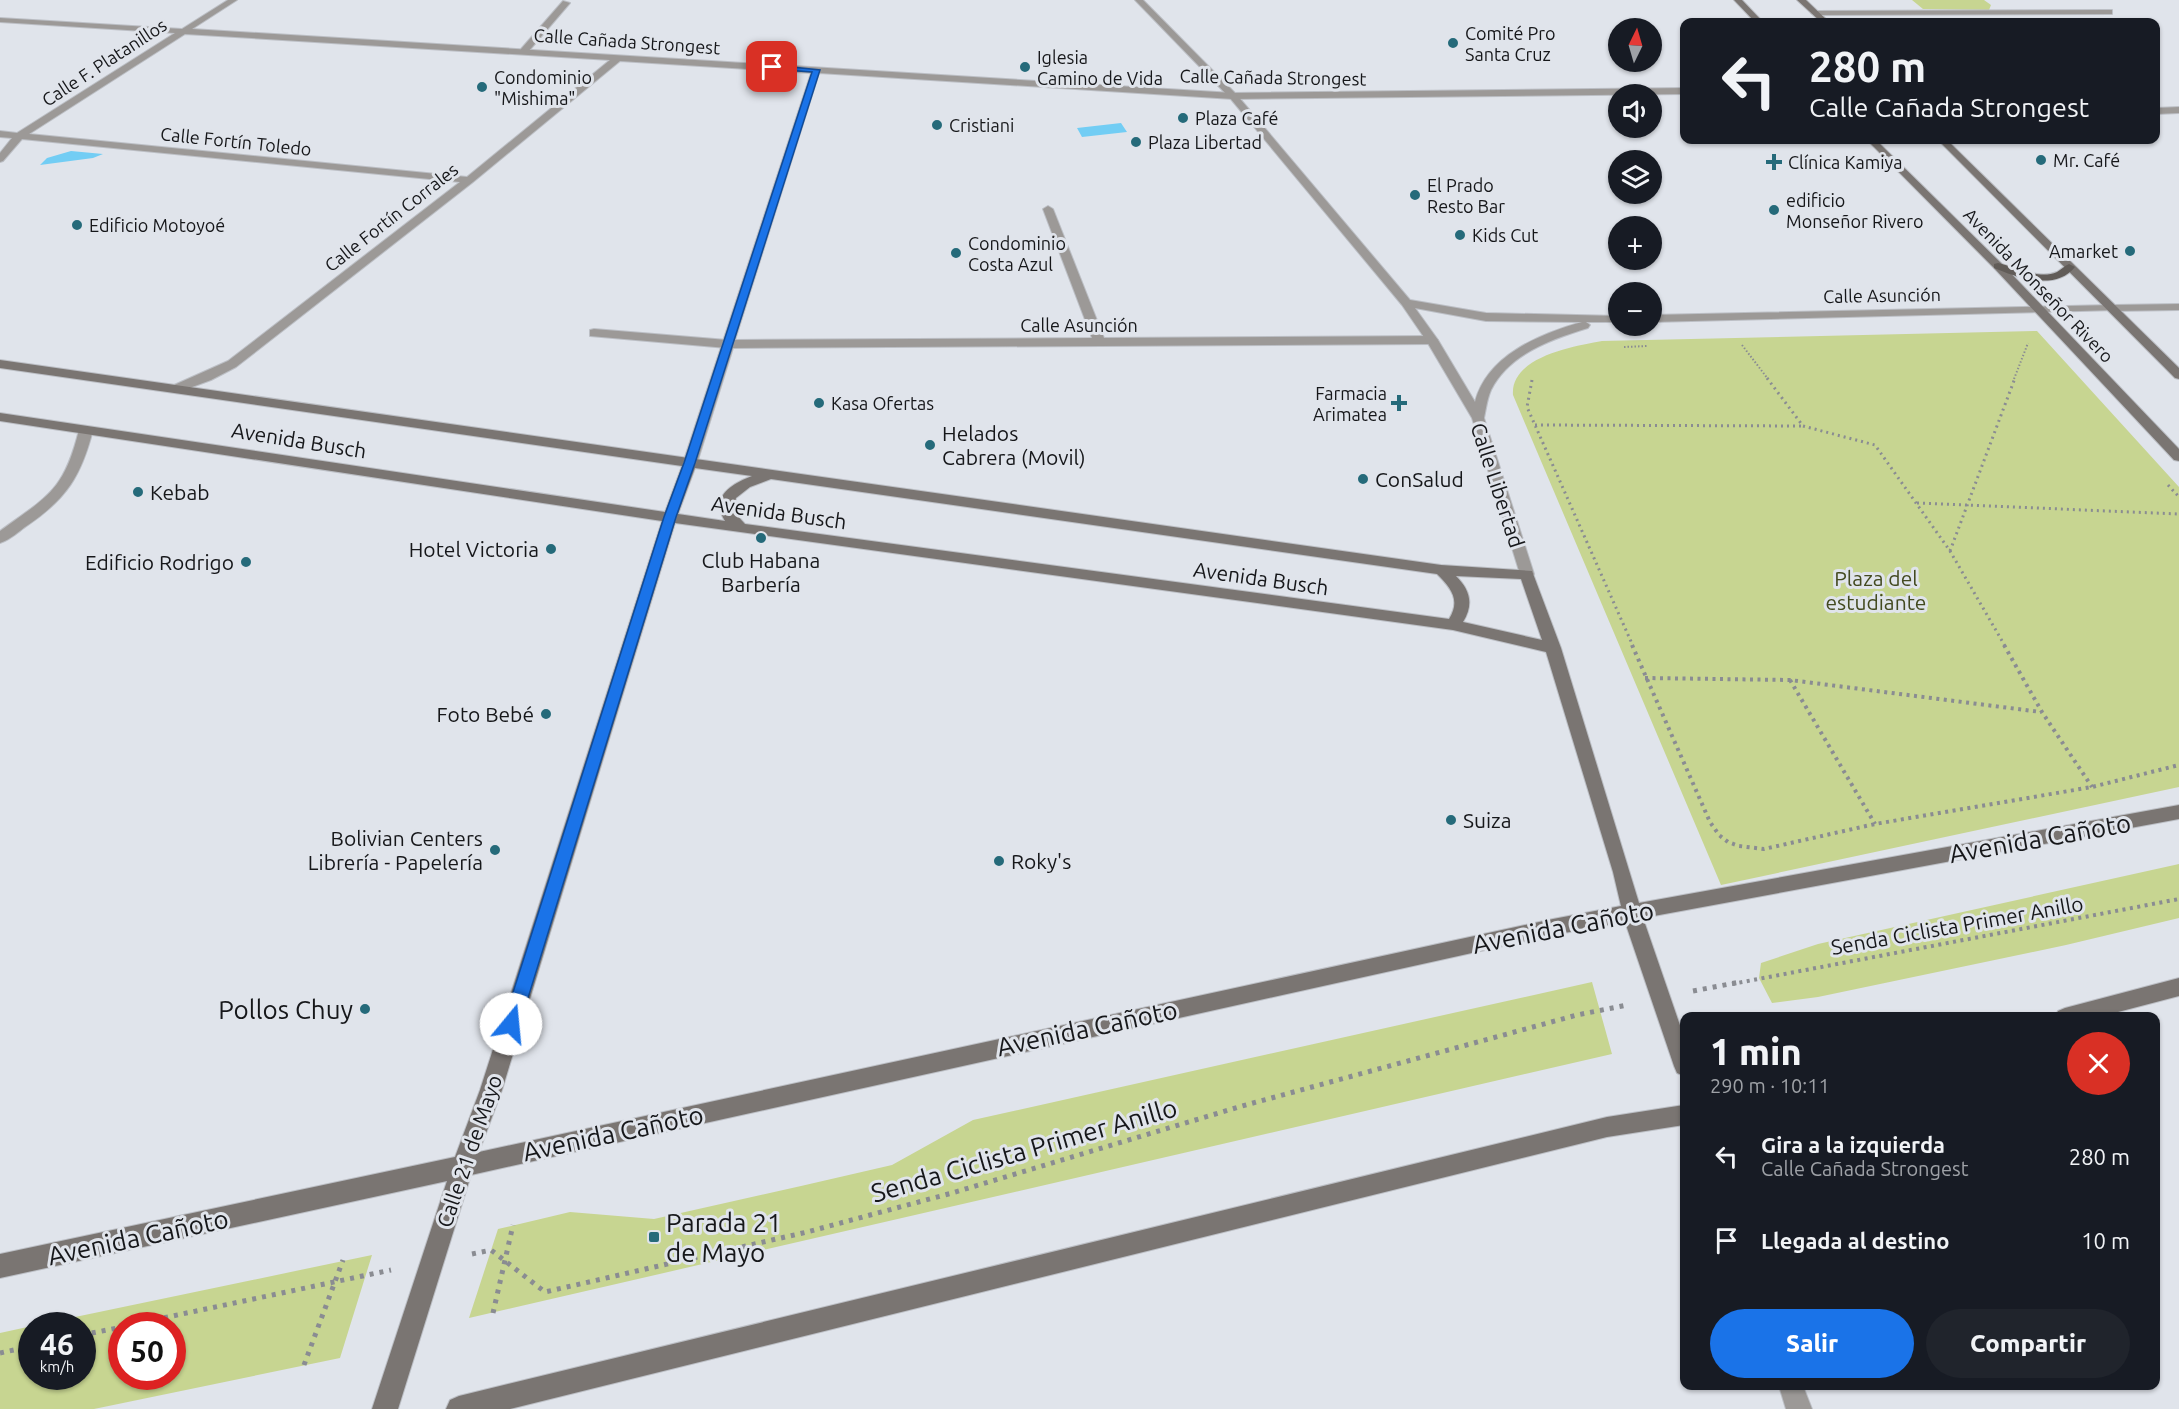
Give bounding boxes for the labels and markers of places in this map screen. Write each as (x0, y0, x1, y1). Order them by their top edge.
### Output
place label: Comité Pro Santa Cruz (1465, 23, 1556, 64)
marker: Comité Pro Santa Cruz (1446, 36, 1460, 50)
pin (746, 41, 797, 92)
place label: Iglesia Camino de Vida (1037, 47, 1163, 88)
marker: Iglesia Camino de Vida (1018, 60, 1032, 74)
place label: Condominio "Mishima" (494, 67, 592, 108)
marker: Condominio "Mishima" (475, 80, 489, 94)
place label: Plaza Café (1195, 108, 1278, 128)
marker: Plaza Café (1176, 111, 1190, 125)
place label: Cristiani (949, 115, 1014, 135)
marker: Cristiani (930, 118, 944, 132)
place label: Plaza Libertad (1148, 132, 1262, 152)
marker: Plaza Libertad (1129, 135, 1143, 149)
place label: Mr. Café (2053, 150, 2120, 170)
place label: Clínica Kamiya (1788, 152, 1902, 172)
marker: Clínica Kamiya (1765, 153, 1783, 171)
marker: Mr. Café (2034, 153, 2048, 167)
place label: El Prado Resto Bar (1427, 175, 1505, 216)
marker: El Prado Resto Bar (1408, 188, 1422, 202)
place label: edificio Monseñor Rivero (1786, 190, 1924, 231)
marker: edificio Monseñor Rivero (1767, 203, 1781, 217)
place label: Edificio Motoyoé (89, 215, 225, 235)
marker: Edificio Motoyoé (70, 218, 84, 232)
place label: Kids Cut (1472, 225, 1538, 245)
marker: Kids Cut (1453, 228, 1467, 242)
place label: Condominio Costa Azul (968, 233, 1066, 274)
place label: Amarket (2049, 241, 2118, 261)
marker: Amarket (2123, 244, 2137, 258)
marker: Condominio Costa Azul (949, 246, 963, 260)
place label: Farmacia Arimatea (1313, 383, 1387, 424)
place label: Kasa Ofertas (831, 393, 934, 413)
marker: Kasa Ofertas (812, 396, 826, 410)
marker: Farmacia Arimatea (1392, 396, 1406, 410)
place label: Helados Cabrera (Movil) (942, 421, 1086, 469)
marker: Helados Cabrera (Movil) (923, 438, 937, 452)
place label: ConSalud (1375, 467, 1464, 491)
marker: ConSalud (1356, 472, 1370, 486)
place label: Kebab (150, 480, 209, 504)
marker: Kebab (131, 485, 145, 499)
marker: Club Habana Barbería (754, 531, 768, 545)
place label: Hotel Victoria (409, 537, 539, 561)
marker: Hotel Victoria (544, 542, 558, 556)
place label: Club Habana Barbería (702, 548, 820, 596)
place label: Edificio Rodrigo (85, 550, 234, 574)
marker: Edificio Rodrigo (239, 555, 253, 569)
place label: Foto Bebé (437, 702, 534, 726)
marker: Foto Bebé (539, 707, 553, 721)
place label: Suiza (1463, 808, 1512, 832)
marker: Suiza (1444, 813, 1458, 827)
place label: Bolivian Centers Librería - Papelería (308, 826, 483, 874)
marker: Bolivian Centers Librería - Papelería (488, 843, 502, 857)
place label: Roky's (1011, 849, 1071, 873)
marker: Roky's (992, 854, 1006, 868)
place label: Pollos Chuy (218, 995, 353, 1024)
marker: Pollos Chuy (358, 1002, 372, 1016)
place label: Parada 21 de Mayo (666, 1208, 782, 1267)
marker: Parada 21 de Mayo (647, 1230, 661, 1244)

